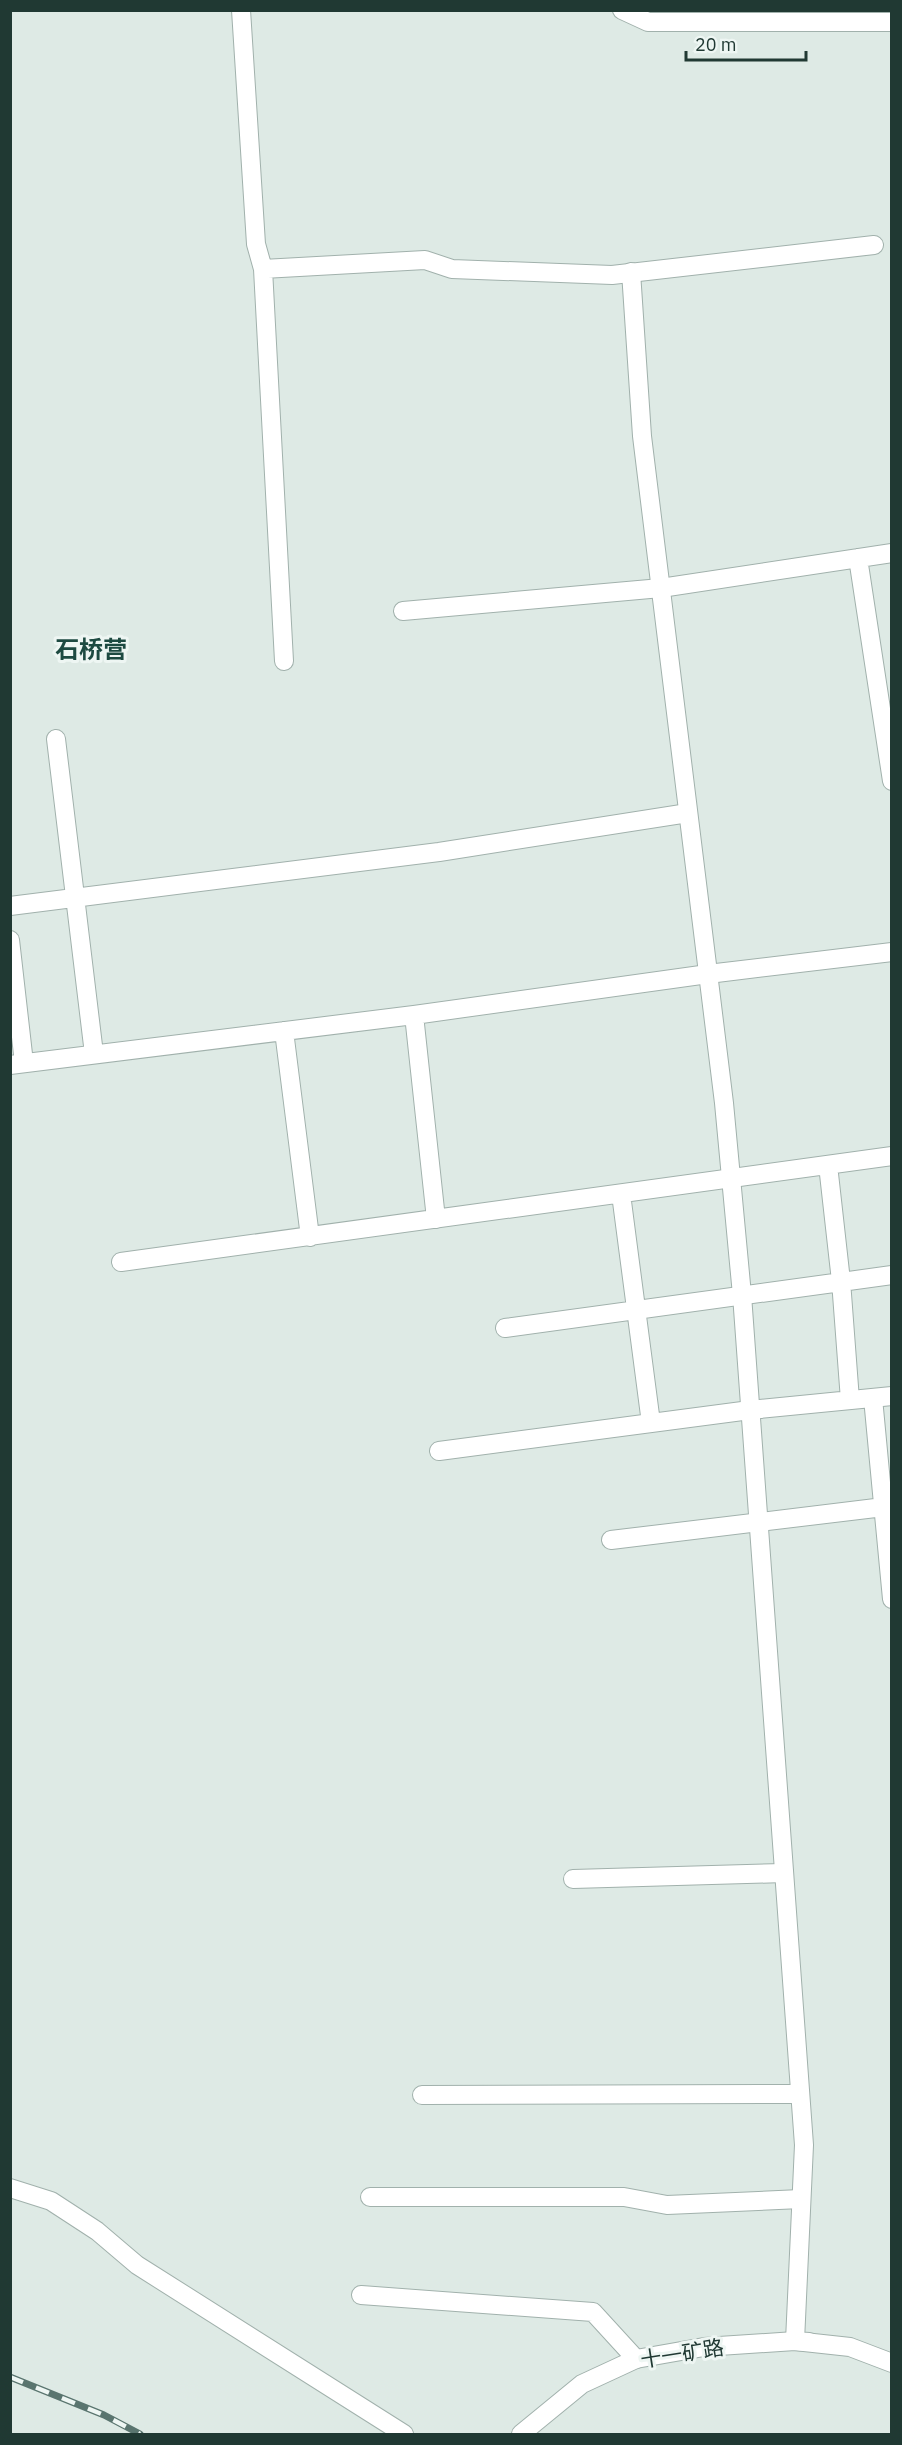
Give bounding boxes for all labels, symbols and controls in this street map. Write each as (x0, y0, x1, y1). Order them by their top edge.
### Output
scale bar (686, 24, 806, 62)
text: 20 m (695, 33, 737, 56)
district label: 石桥营 (55, 633, 127, 665)
street label: 十一矿路 (638, 2333, 726, 2373)

